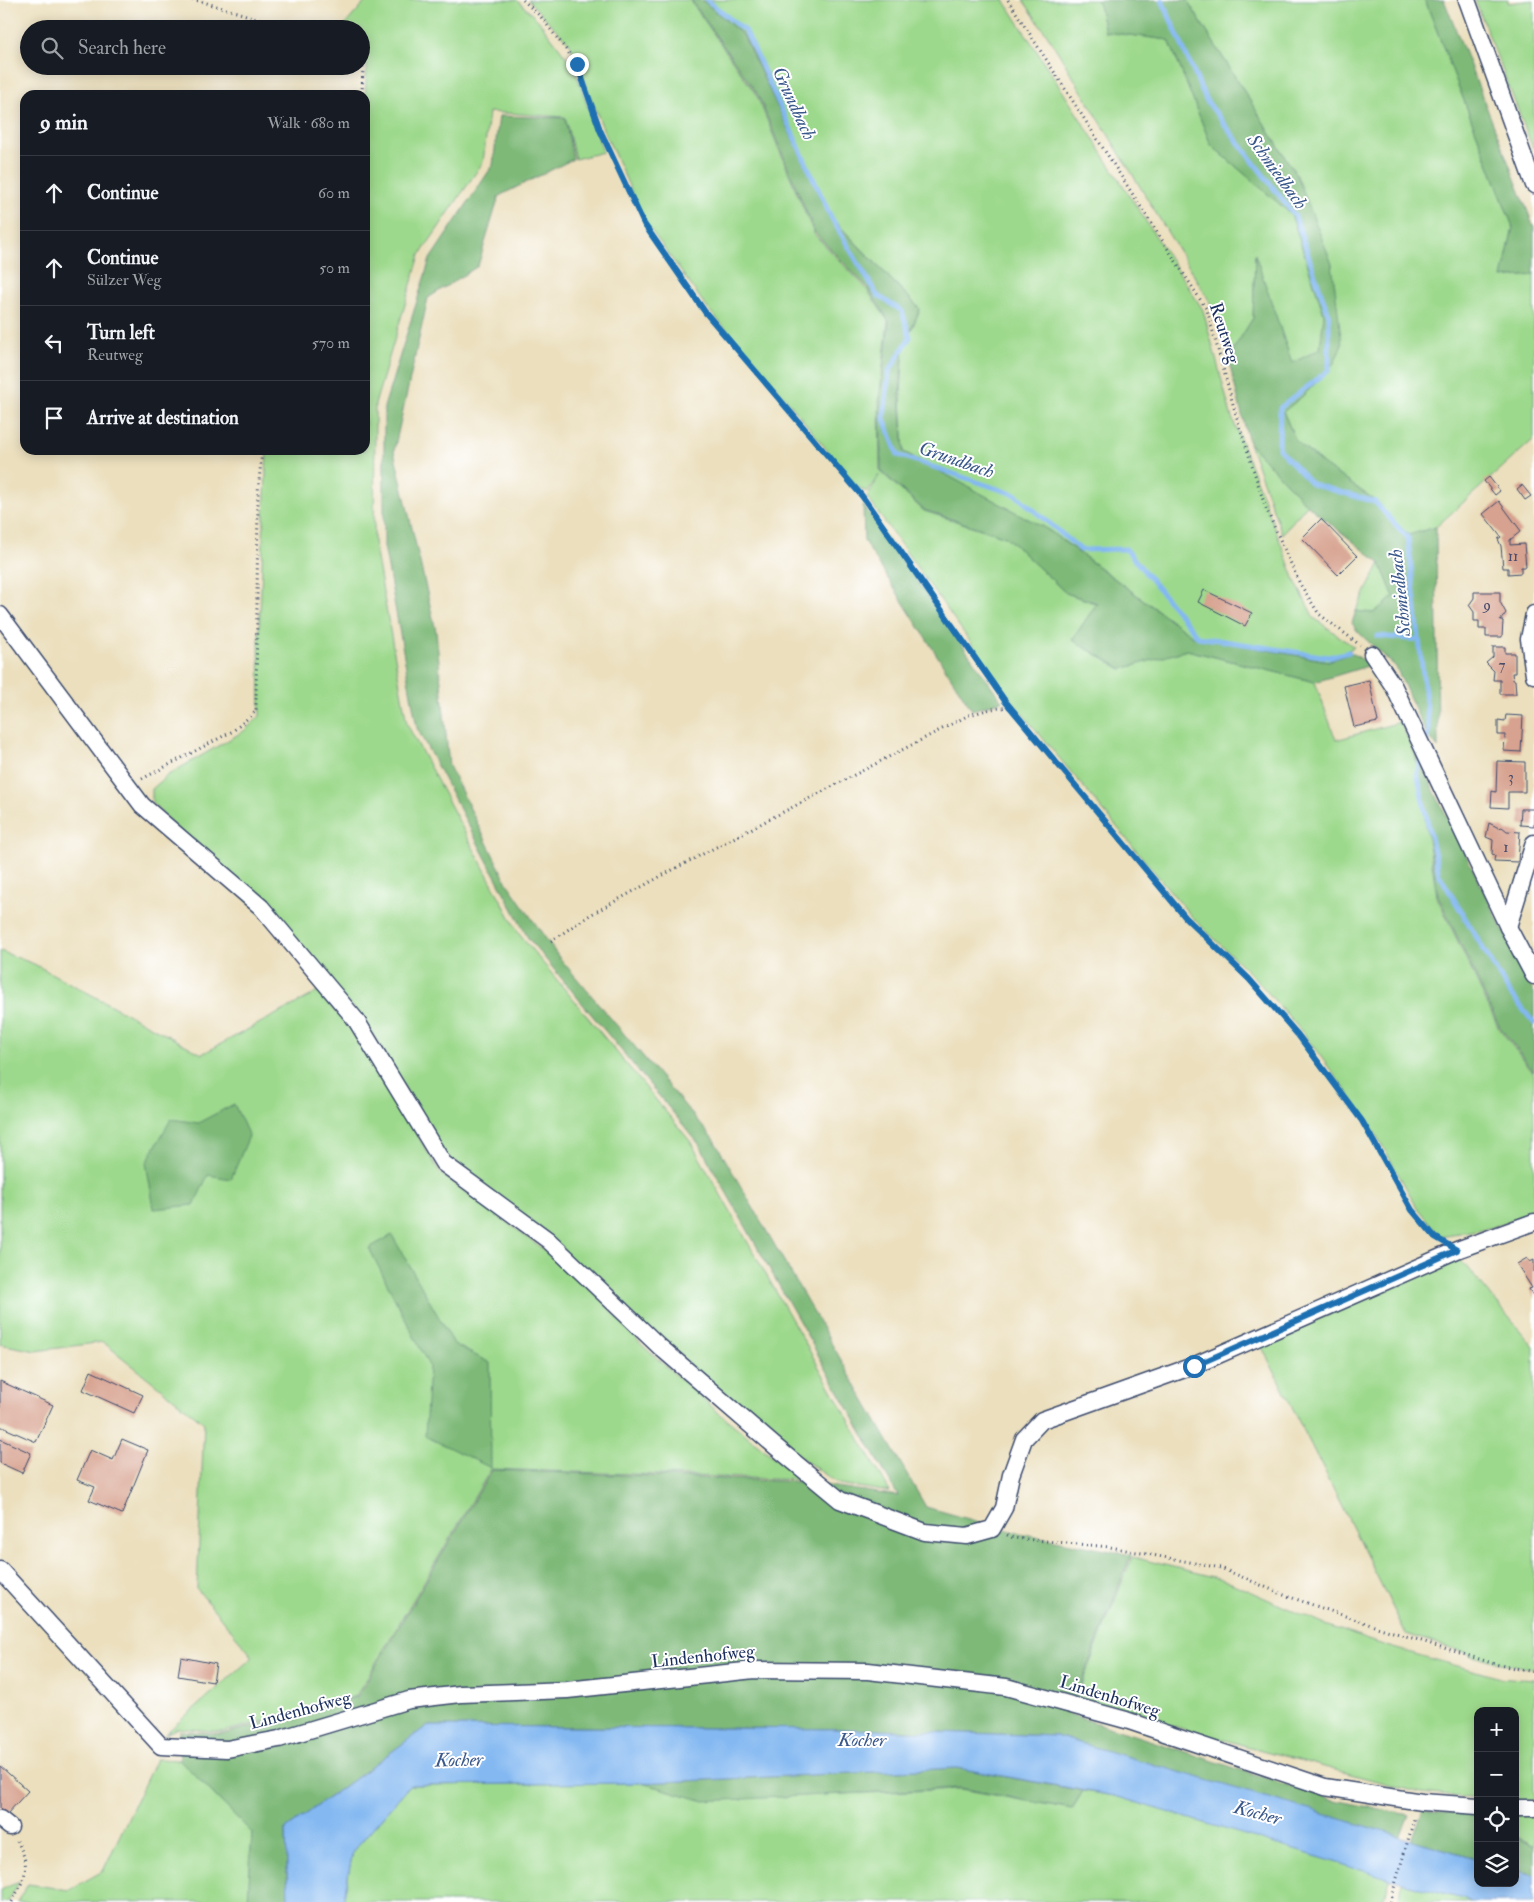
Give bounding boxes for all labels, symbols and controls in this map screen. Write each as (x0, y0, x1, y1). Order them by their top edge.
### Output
search box (20, 20, 370, 75)
icon: search (38, 34, 66, 62)
text: Search here (78, 36, 166, 60)
route end (566, 53, 589, 76)
water label: Grundbach (767, 63, 821, 144)
text: 9 min (40, 109, 88, 136)
text: Walk · 680 m (267, 113, 350, 133)
water label: Schmiedbach (1241, 128, 1313, 214)
icon: ahead (40, 179, 68, 207)
text: Continue (87, 181, 158, 205)
text: 60 m (318, 183, 350, 203)
text: Continue (87, 246, 158, 270)
icon: ahead (40, 254, 68, 282)
text: 50 m (319, 258, 350, 278)
text: Sülzer Weg (87, 270, 161, 290)
street label: Reutweg (1204, 300, 1246, 368)
text: Turn left (87, 321, 155, 345)
icon: left (40, 329, 68, 357)
text: 570 m (312, 333, 350, 353)
text: Reutweg (87, 345, 143, 365)
icon: arrive (40, 404, 68, 432)
text: Arrive at destination (87, 406, 239, 430)
water label: Grundbach (916, 436, 997, 484)
house number: 11 (1508, 547, 1518, 566)
water label: Schmiedbach (1383, 548, 1417, 639)
house number: 9 (1482, 596, 1491, 615)
house number: 7 (1499, 656, 1506, 675)
house number: 3 (1508, 768, 1514, 787)
house number: 1 (1503, 838, 1509, 857)
route start (1183, 1355, 1206, 1378)
street label: Lindenhofweg (650, 1640, 757, 1673)
street label: Lindenhofweg (1057, 1670, 1164, 1723)
street label: Lindenhofweg (247, 1686, 354, 1735)
map controls (1474, 1707, 1519, 1887)
button: + (1474, 1707, 1519, 1752)
water label: Kocher (837, 1728, 887, 1752)
water label: Kocher (434, 1748, 484, 1772)
button: − (1474, 1752, 1519, 1797)
water label: Kocher (1230, 1795, 1285, 1831)
button: locate (1474, 1797, 1519, 1842)
button: layers (1474, 1842, 1519, 1887)

